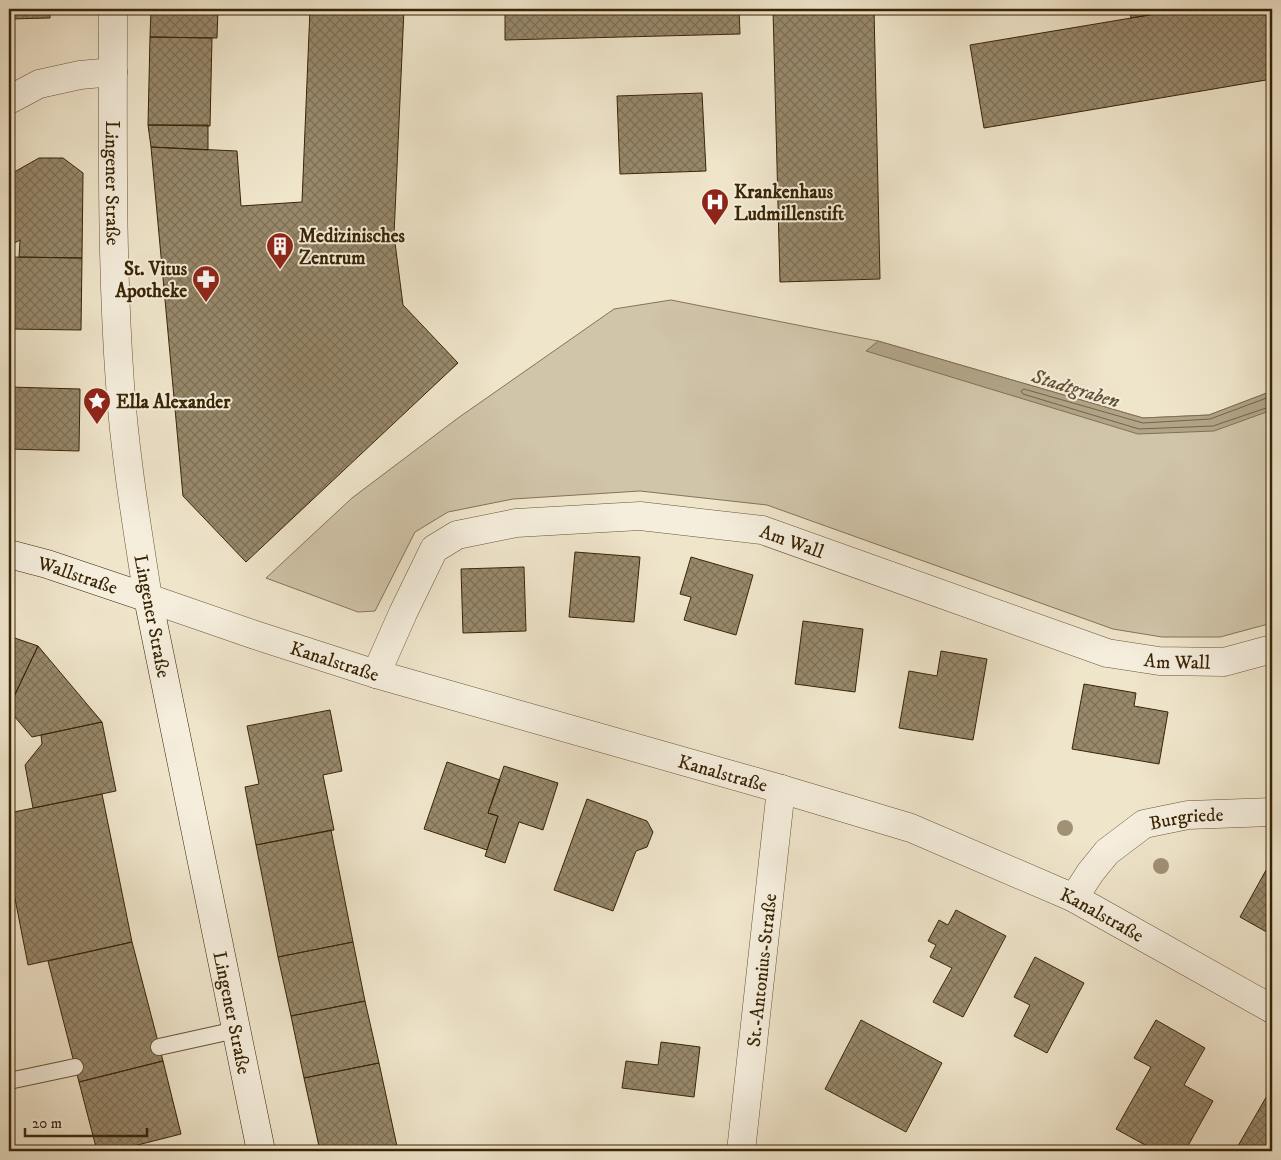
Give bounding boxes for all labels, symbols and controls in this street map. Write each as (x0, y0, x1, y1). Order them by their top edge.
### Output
street label: Lingener Straße (100, 120, 124, 246)
place label: Krankenhaus Ludmillenstift (734, 181, 845, 226)
hospital icon: Krankenhaus Ludmillenstift (700, 187, 730, 226)
place label: Medizinisches Zentrum (299, 225, 406, 270)
building icon: Medizinisches Zentrum (265, 231, 295, 270)
place label: St. Vitus Apotheke (114, 258, 188, 303)
pharmacy icon: St. Vitus Apotheke (191, 264, 221, 303)
water label: Stadtgraben (1028, 364, 1123, 415)
place icon: Ella Alexander (82, 386, 112, 425)
place label: Ella Alexander (116, 391, 231, 414)
street label: Am Wall (757, 520, 827, 564)
street label: Wallstraße (34, 552, 121, 600)
street label: Lingener Straße (128, 553, 175, 680)
street label: Kanalstraße (287, 637, 382, 687)
street label: Am Wall (1142, 649, 1211, 675)
street label: Kanalstraße (675, 750, 770, 798)
street label: Burgriede (1147, 804, 1224, 836)
street label: Kanalstraße (1056, 883, 1148, 948)
street label: St.-Antonius-Straße (743, 892, 782, 1048)
street label: Lingener Straße (207, 949, 255, 1077)
scale bar (25, 1105, 148, 1137)
text: 20 m (32, 1114, 62, 1133)

